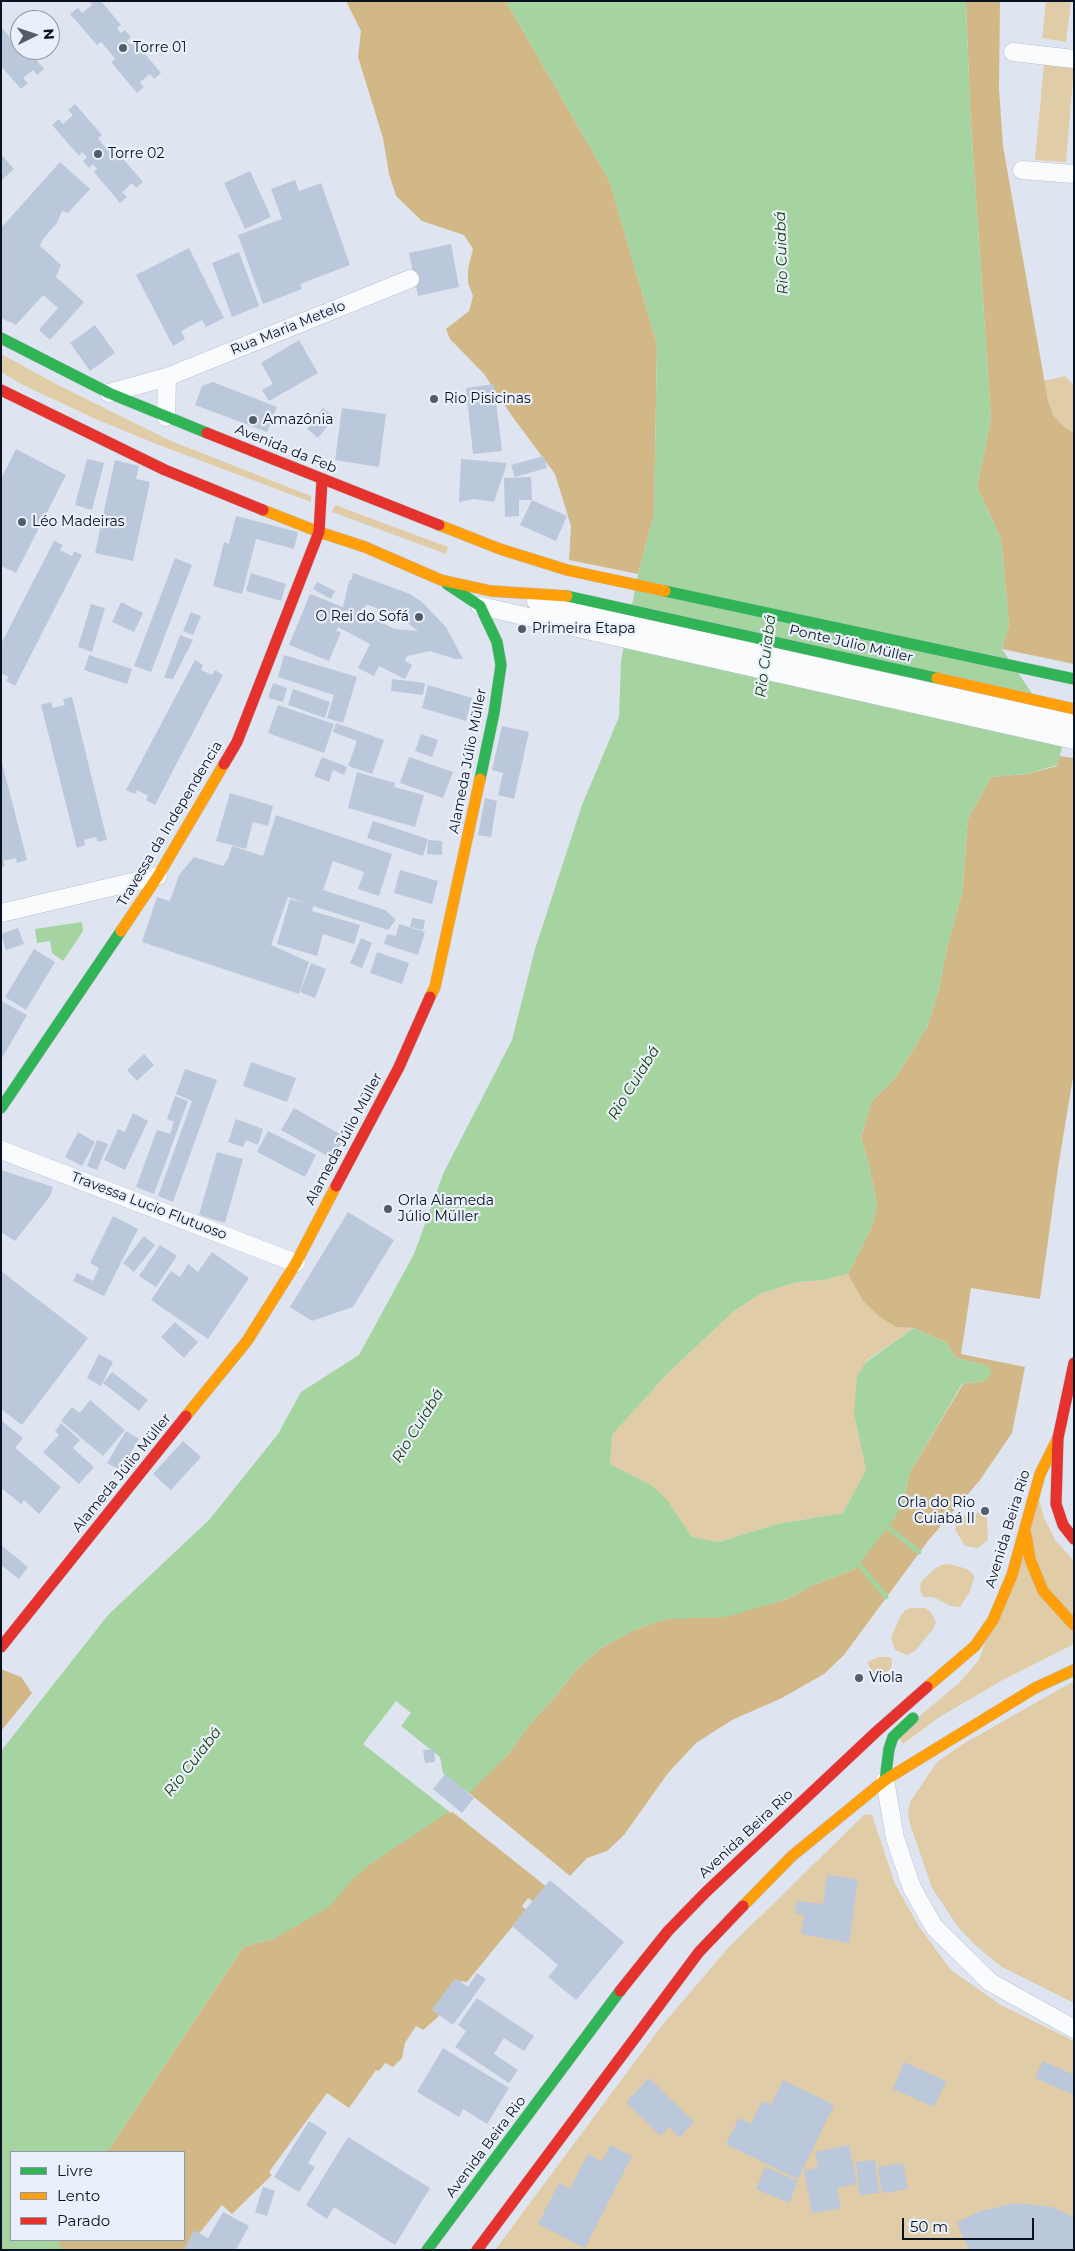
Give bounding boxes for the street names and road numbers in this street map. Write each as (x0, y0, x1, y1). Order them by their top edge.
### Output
street label: Rua Maria Metelo (228, 297, 348, 359)
street label: Avenida da Feb (233, 421, 339, 477)
street label: Ponte Júlio Müller (788, 622, 914, 666)
street label: Alameda Júlio Müller (446, 687, 490, 835)
street label: Travessa da Independencia (114, 738, 226, 910)
street label: Alameda Júlio Müller (302, 1070, 386, 1208)
street label: Travessa Lucio Flutuoso (69, 1169, 229, 1243)
street label: Alameda Júlio Müller (69, 1410, 175, 1536)
street label: Avenida Beira Rio (982, 1468, 1034, 1590)
street label: Avenida Beira Rio (695, 1786, 797, 1882)
street label: Avenida Beira Rio (442, 2093, 530, 2201)

